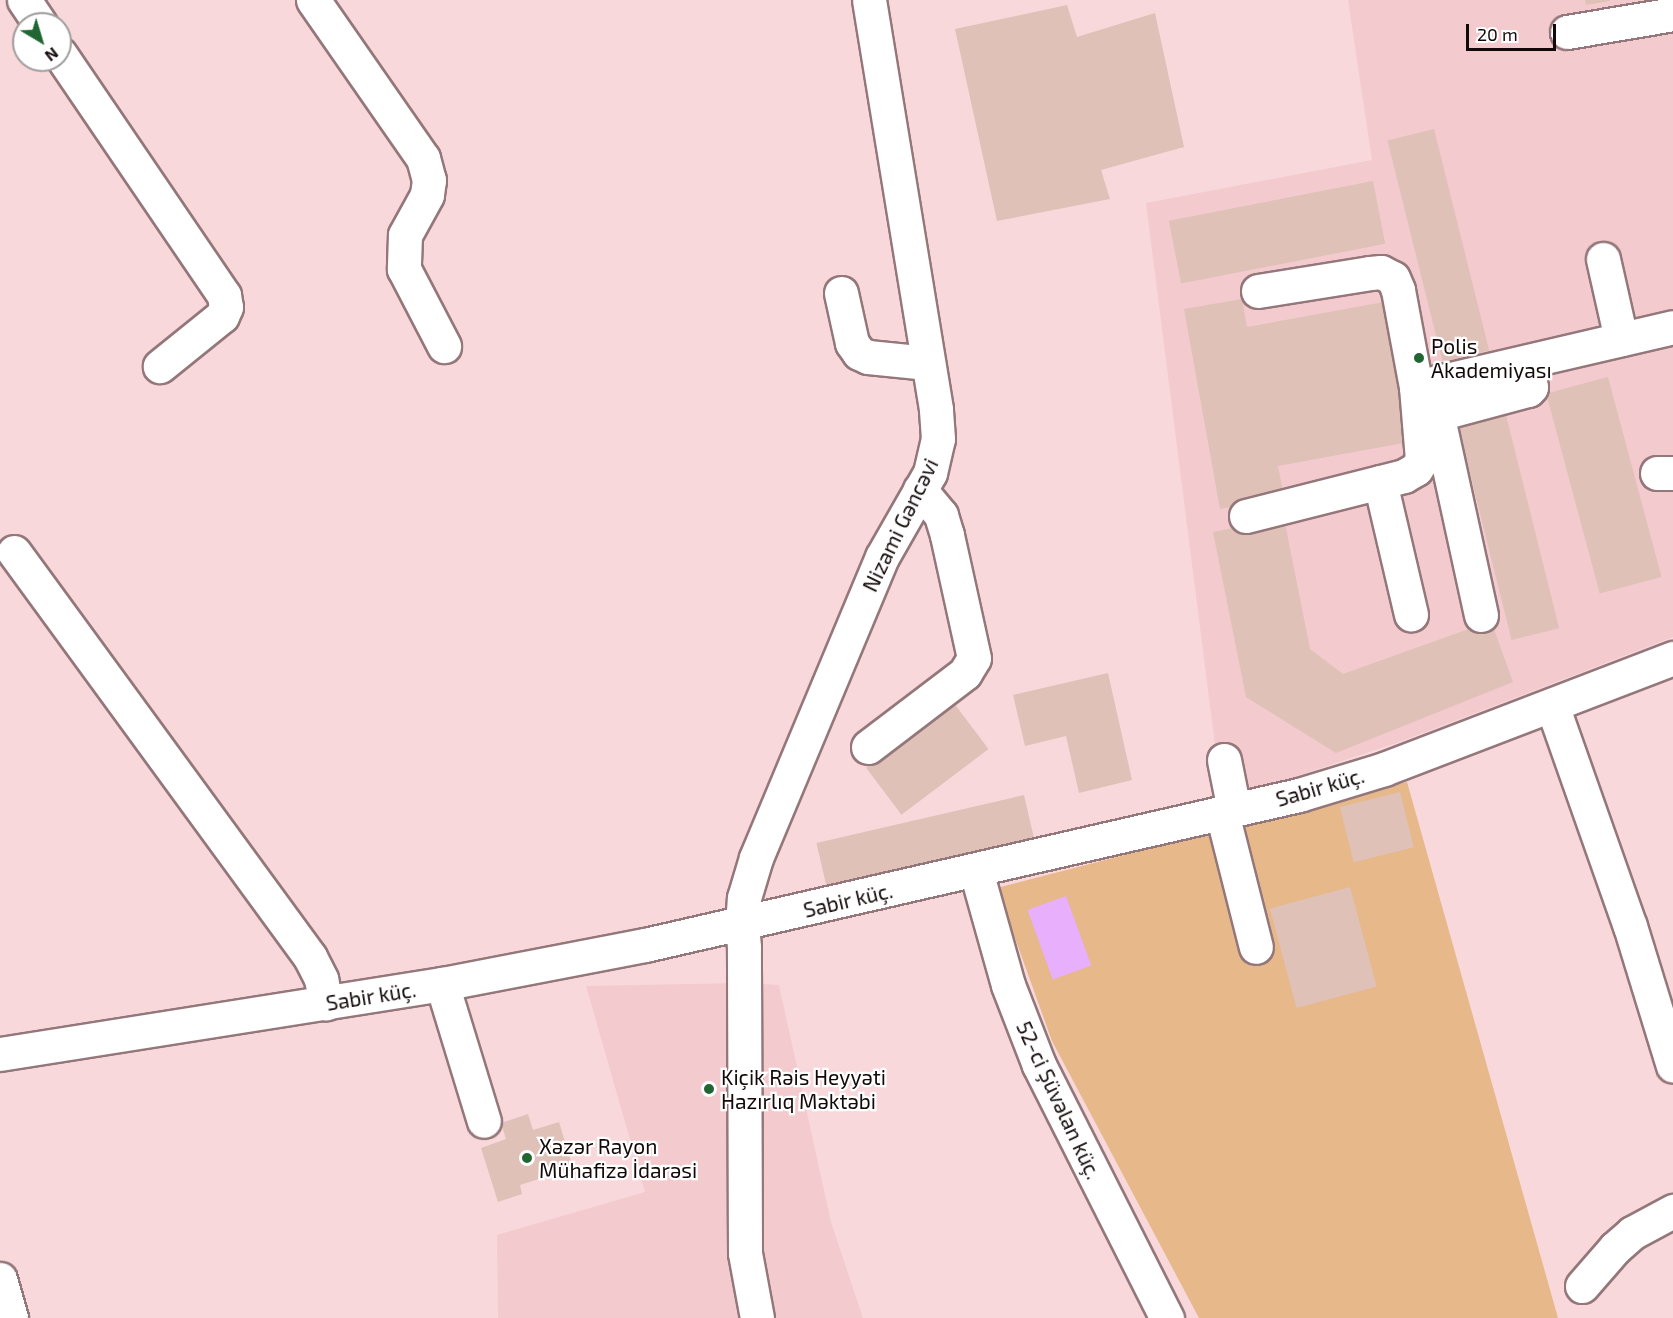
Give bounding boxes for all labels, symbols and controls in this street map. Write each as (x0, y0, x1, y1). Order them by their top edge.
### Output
north arrow (12, 12, 72, 72)
scale bar (1469, 12, 1559, 50)
text: 20 m (1477, 23, 1518, 45)
text: N (42, 44, 63, 66)
place label: Polis Akademiyası (1431, 333, 1552, 383)
marker: Polis Akademiyası (1412, 351, 1426, 365)
street label: Nizami Gəncəvi (857, 454, 943, 596)
street label: Sabir küç. (1273, 762, 1367, 812)
street label: Sabir küç. (801, 877, 895, 923)
street label: Sabir küç. (324, 976, 418, 1016)
street label: 52-ci Şüvəlan küç. (1011, 1017, 1107, 1183)
place label: Kiçik Rəis Heyyəti Hazırlıq Məktəbi (721, 1064, 886, 1114)
marker: Kiçik Rəis Heyyəti Hazırlıq Məktəbi (702, 1082, 716, 1096)
place label: Xəzər Rayon Mühafizə İdarəsi (539, 1133, 697, 1183)
marker: Xəzər Rayon Mühafizə İdarəsi (520, 1151, 534, 1165)

